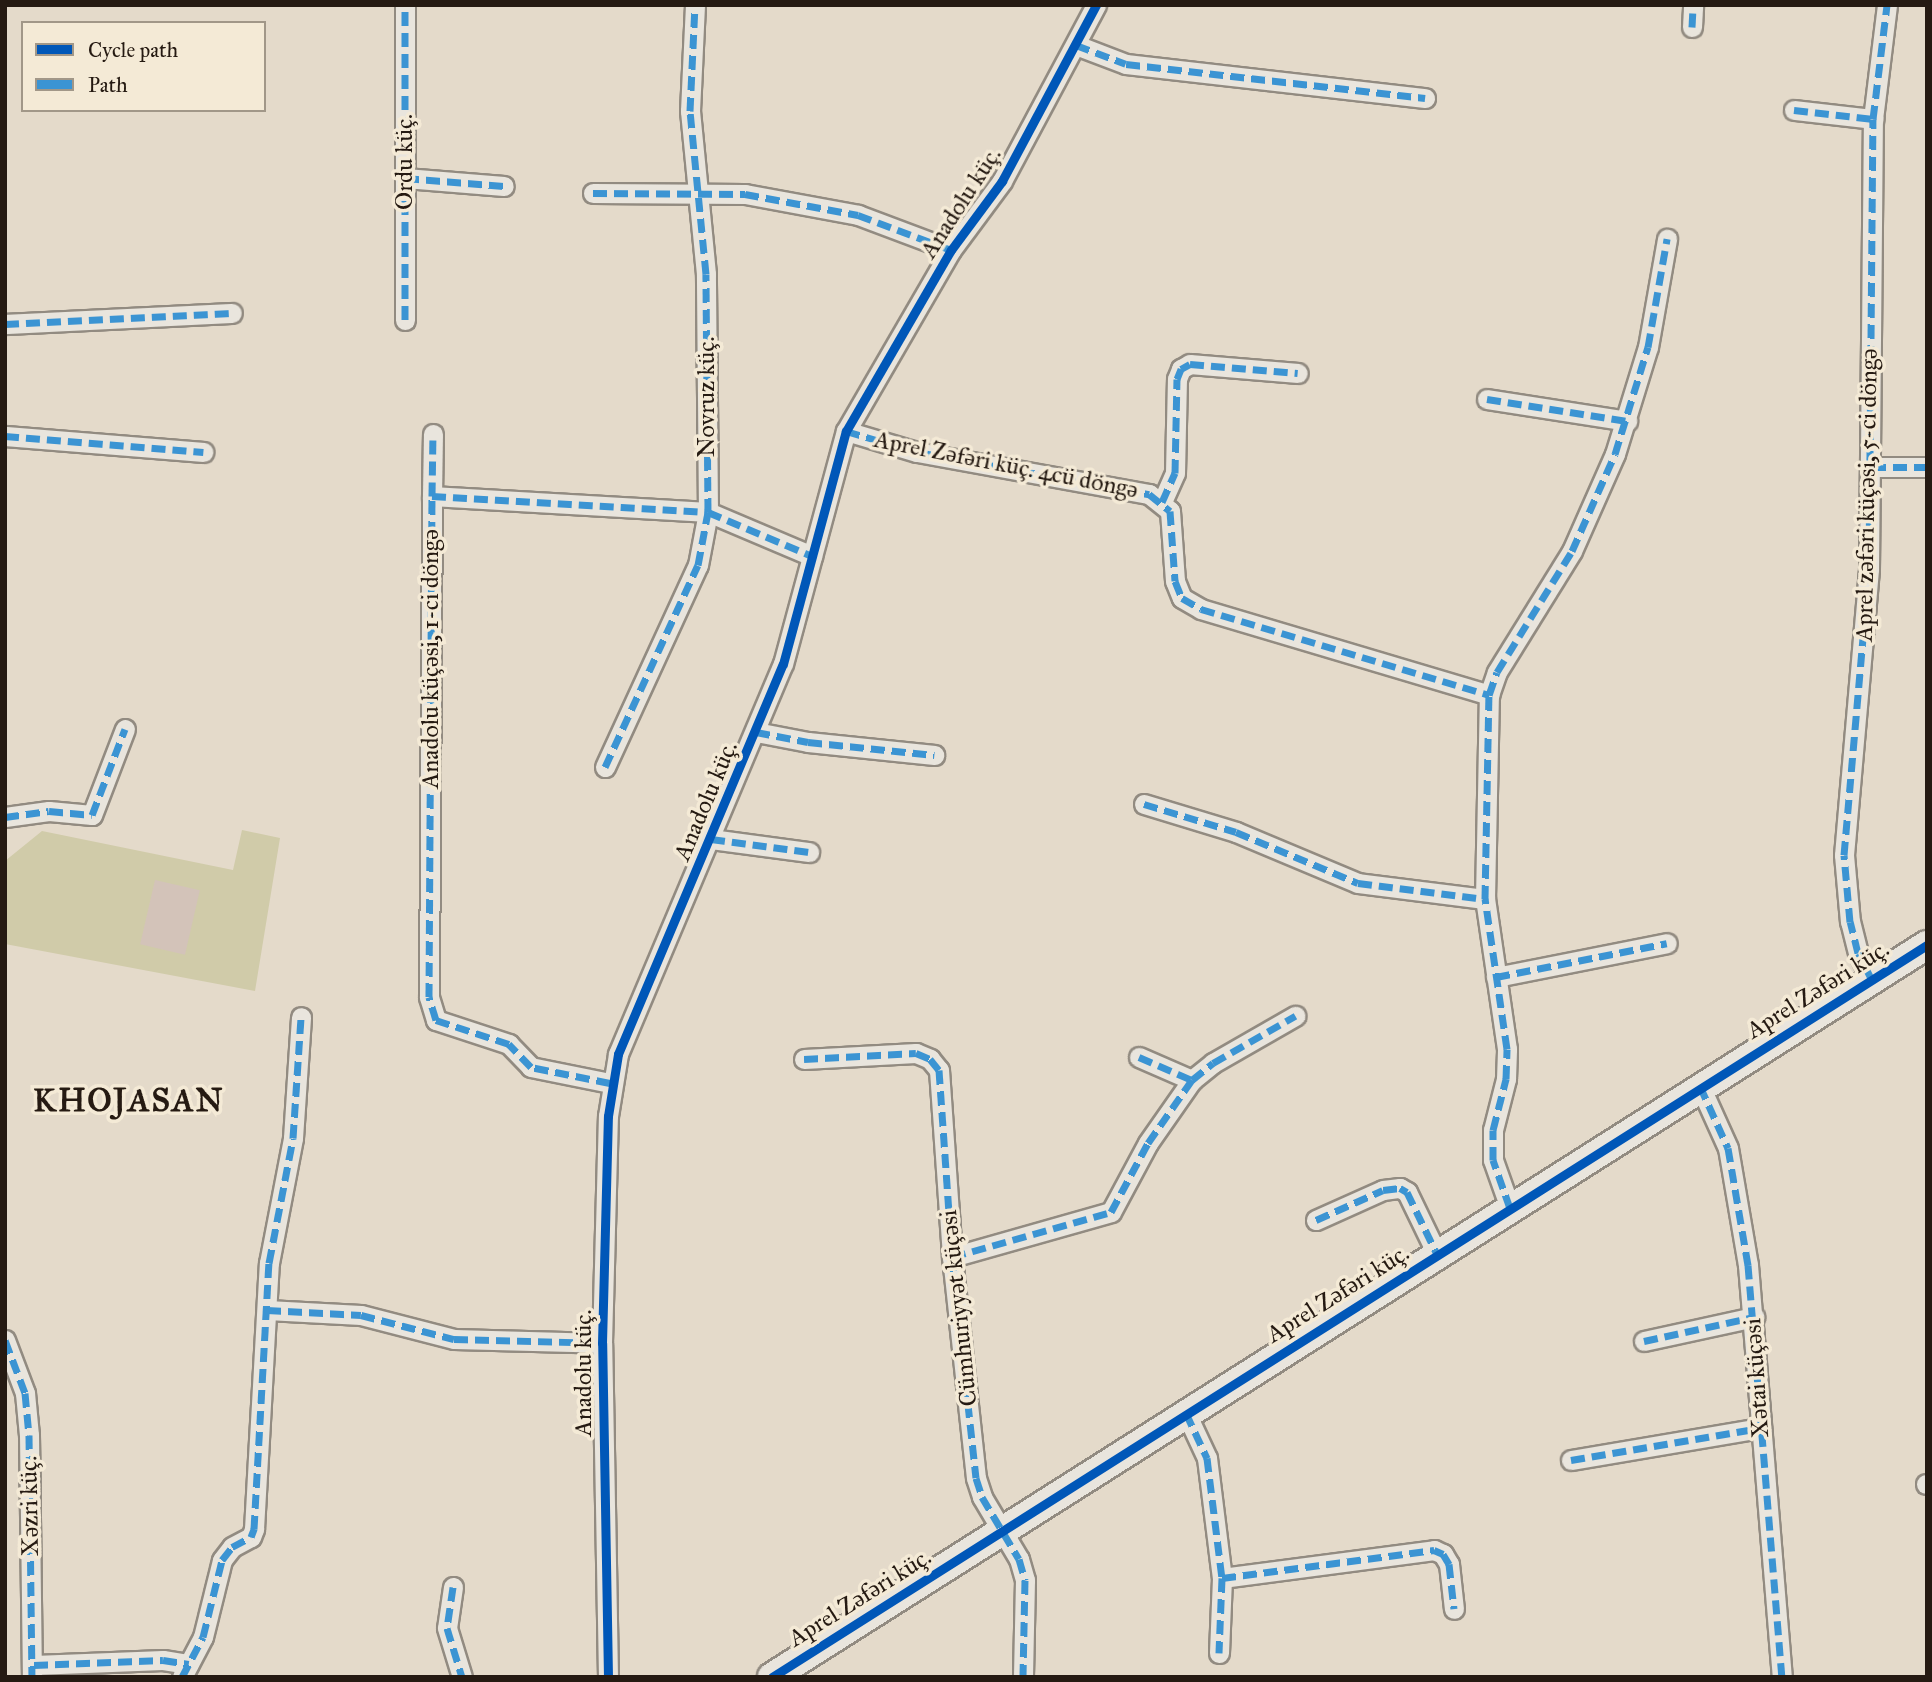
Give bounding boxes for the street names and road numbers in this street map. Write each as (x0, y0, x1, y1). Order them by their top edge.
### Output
street label: Ordu küç. (391, 114, 419, 210)
street label: Anadolu küç. (914, 142, 1008, 264)
street label: Novruz küç. (693, 337, 721, 457)
street label: Aprel zəfəri küçəsi, 5-ci döngə (1850, 348, 1884, 642)
street label: Aprel Zəfəri küç. 4cü döngə (871, 425, 1141, 505)
street label: Anadolu küçəsi, 1-ci döngə (417, 529, 445, 789)
street label: Anadolu küç. (668, 737, 744, 865)
street label: Aprel Zəfəri küç. (1741, 935, 1895, 1045)
street label: Cümhuriyyət küçəsi (934, 1208, 984, 1408)
street label: Aprel Zəfəri küç. (1261, 1239, 1415, 1349)
street label: Anadolu küç. (570, 1310, 598, 1436)
street label: Xətai küçəsi (1738, 1317, 1776, 1439)
street label: Xəzri küç. (15, 1456, 45, 1556)
street label: Aprel Zəfəri küç. (783, 1543, 937, 1653)

